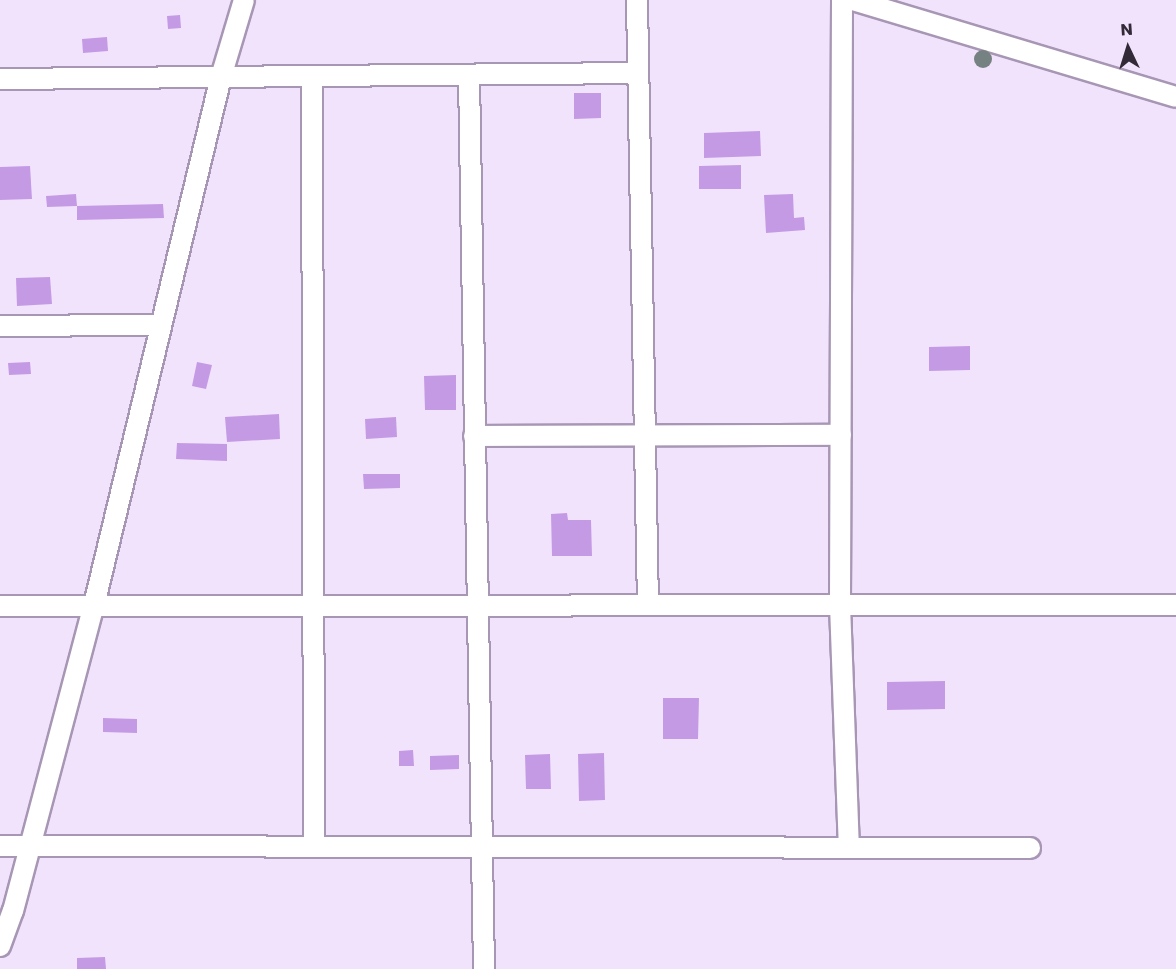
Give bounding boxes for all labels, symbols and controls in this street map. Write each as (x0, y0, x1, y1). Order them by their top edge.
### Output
north arrow (1098, 18, 1158, 78)
text: N (1120, 18, 1134, 41)

